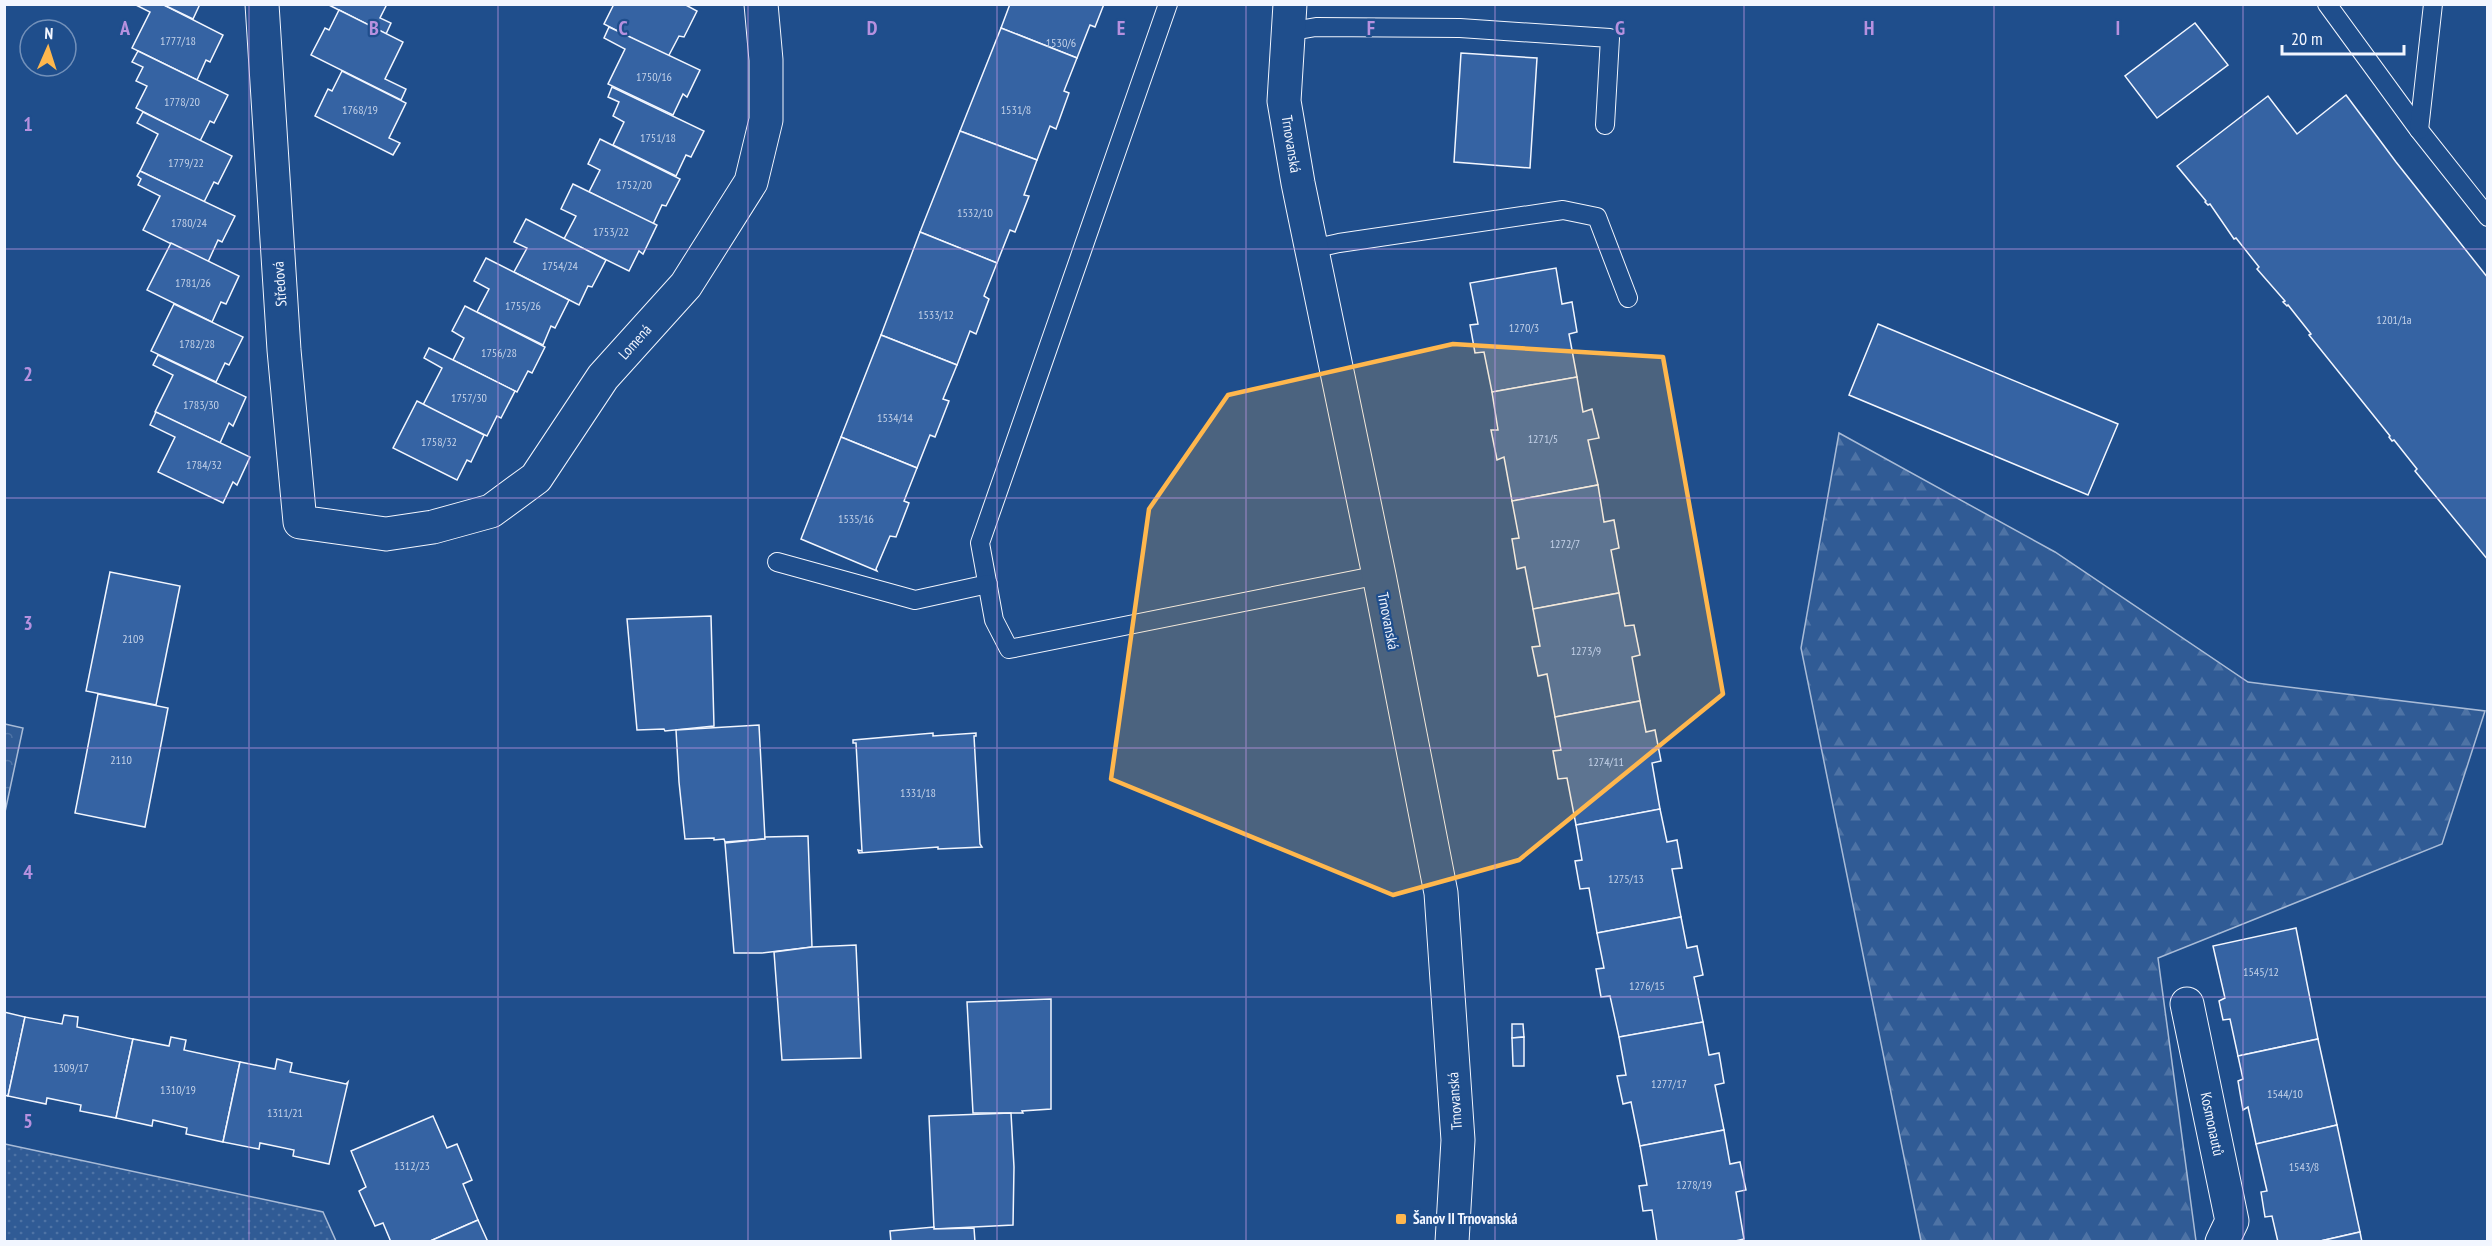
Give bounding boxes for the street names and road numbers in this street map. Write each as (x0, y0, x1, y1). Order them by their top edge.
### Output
street label: Trnovanská (1278, 114, 1305, 174)
street label: Středová (268, 261, 291, 307)
street label: Lomená (614, 320, 655, 363)
street label: Trnovanská (1374, 591, 1403, 651)
street label: Trnovanská (1443, 1072, 1466, 1131)
street label: Kosmonautů (2197, 1090, 2228, 1157)

